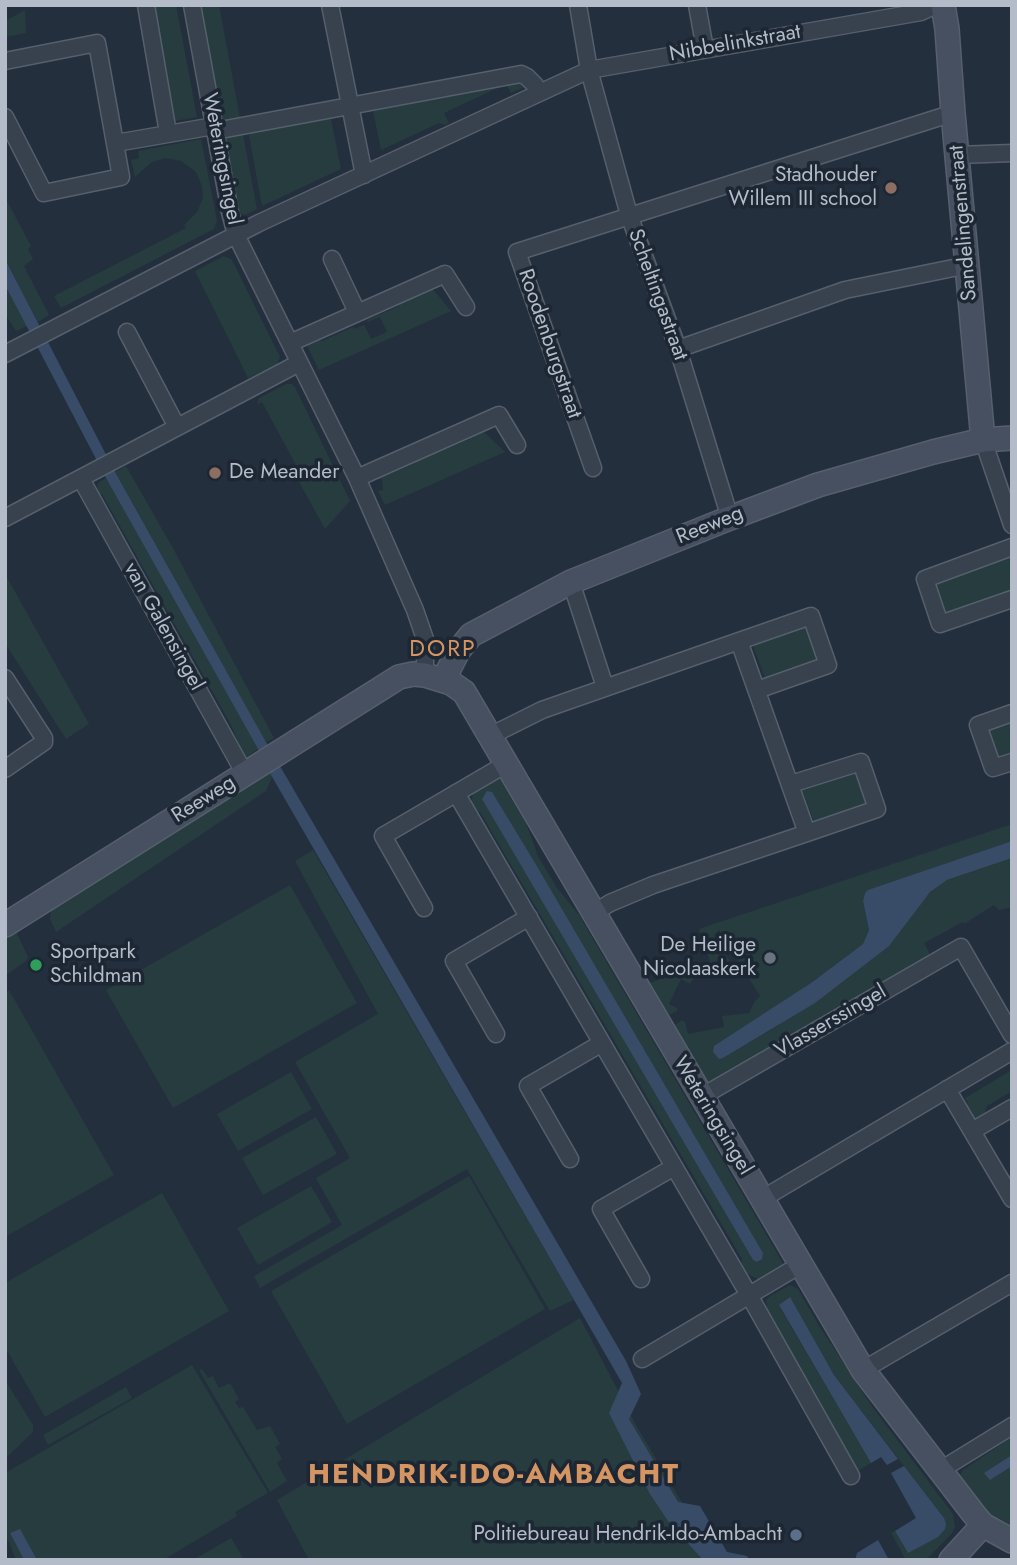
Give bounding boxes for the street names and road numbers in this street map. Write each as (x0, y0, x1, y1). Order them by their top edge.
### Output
street label: Nibbelinkstraat (667, 20, 803, 68)
street label: Weteringsingel (196, 91, 246, 227)
street label: Sandelingenstraat (945, 144, 983, 302)
street label: Scheltingastraat (622, 226, 692, 364)
street label: Roodenburgstraat (512, 266, 586, 422)
street label: Reeweg (673, 501, 747, 551)
street label: van Galensingel (117, 559, 209, 695)
street label: Reeweg (168, 771, 240, 829)
street label: Vlasserssingel (771, 980, 891, 1064)
street label: Weteringsingel (667, 1052, 757, 1180)

